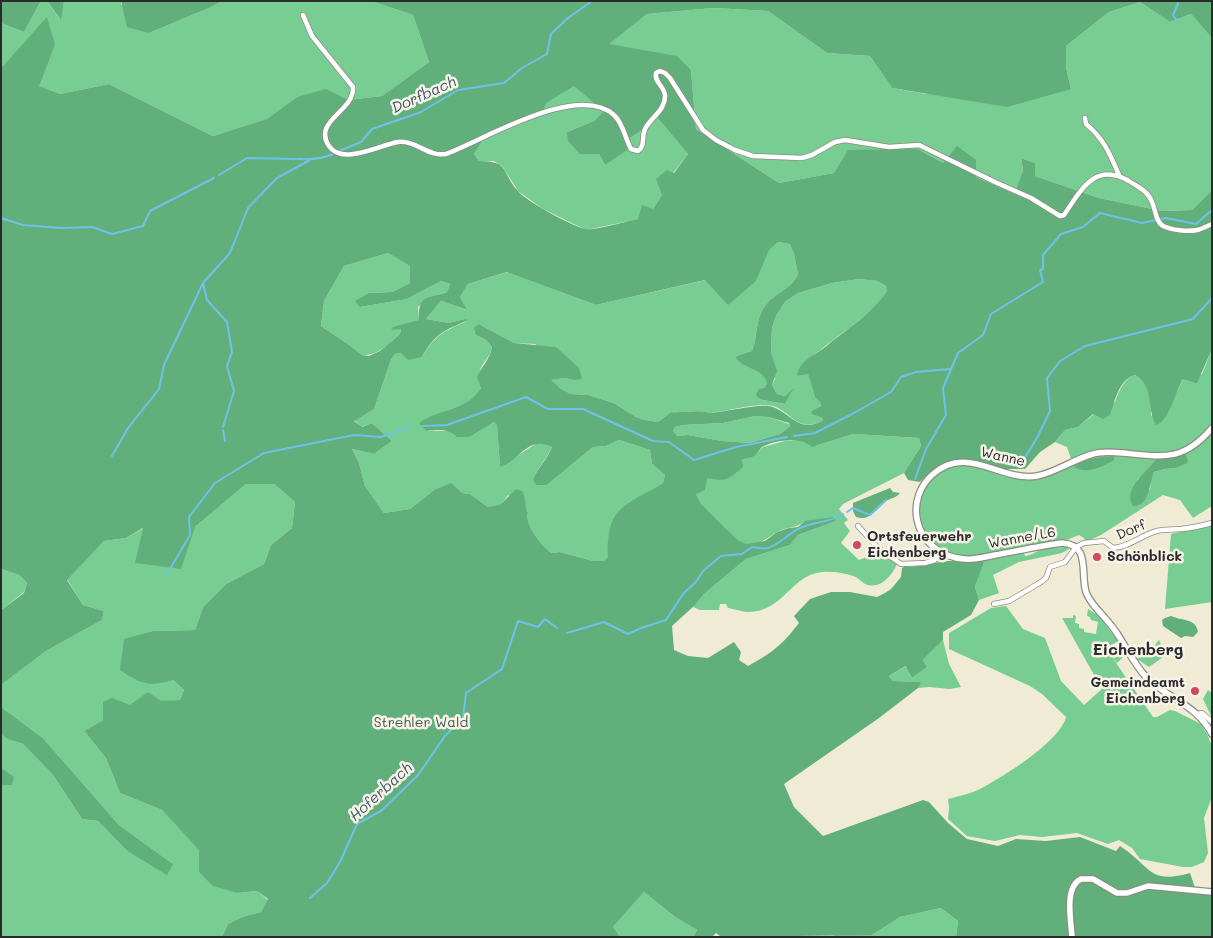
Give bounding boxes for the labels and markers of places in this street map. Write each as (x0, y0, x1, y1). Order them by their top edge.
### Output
place label: Ortsfeuerwehr Eichenberg (867, 529, 971, 562)
marker: Ortsfeuerwehr Eichenberg (851, 539, 863, 551)
place label: Schönblick (1107, 549, 1182, 565)
marker: Schönblick (1091, 551, 1103, 563)
place label: Gemeindeamt Eichenberg (1091, 675, 1185, 708)
marker: Gemeindeamt Eichenberg (1189, 685, 1201, 697)

